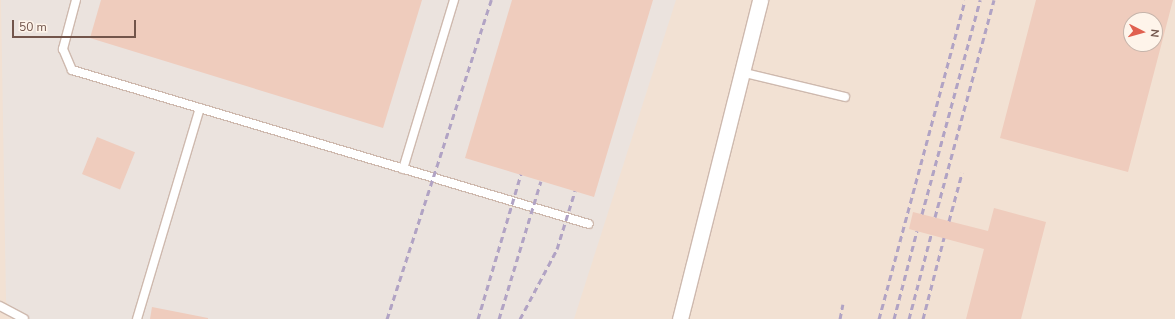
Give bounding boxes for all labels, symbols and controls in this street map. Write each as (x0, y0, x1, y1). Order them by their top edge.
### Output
scale bar (14, 12, 138, 38)
north arrow (1123, 12, 1163, 52)
text: 50 m (19, 19, 47, 35)
text: N (1147, 28, 1162, 38)

